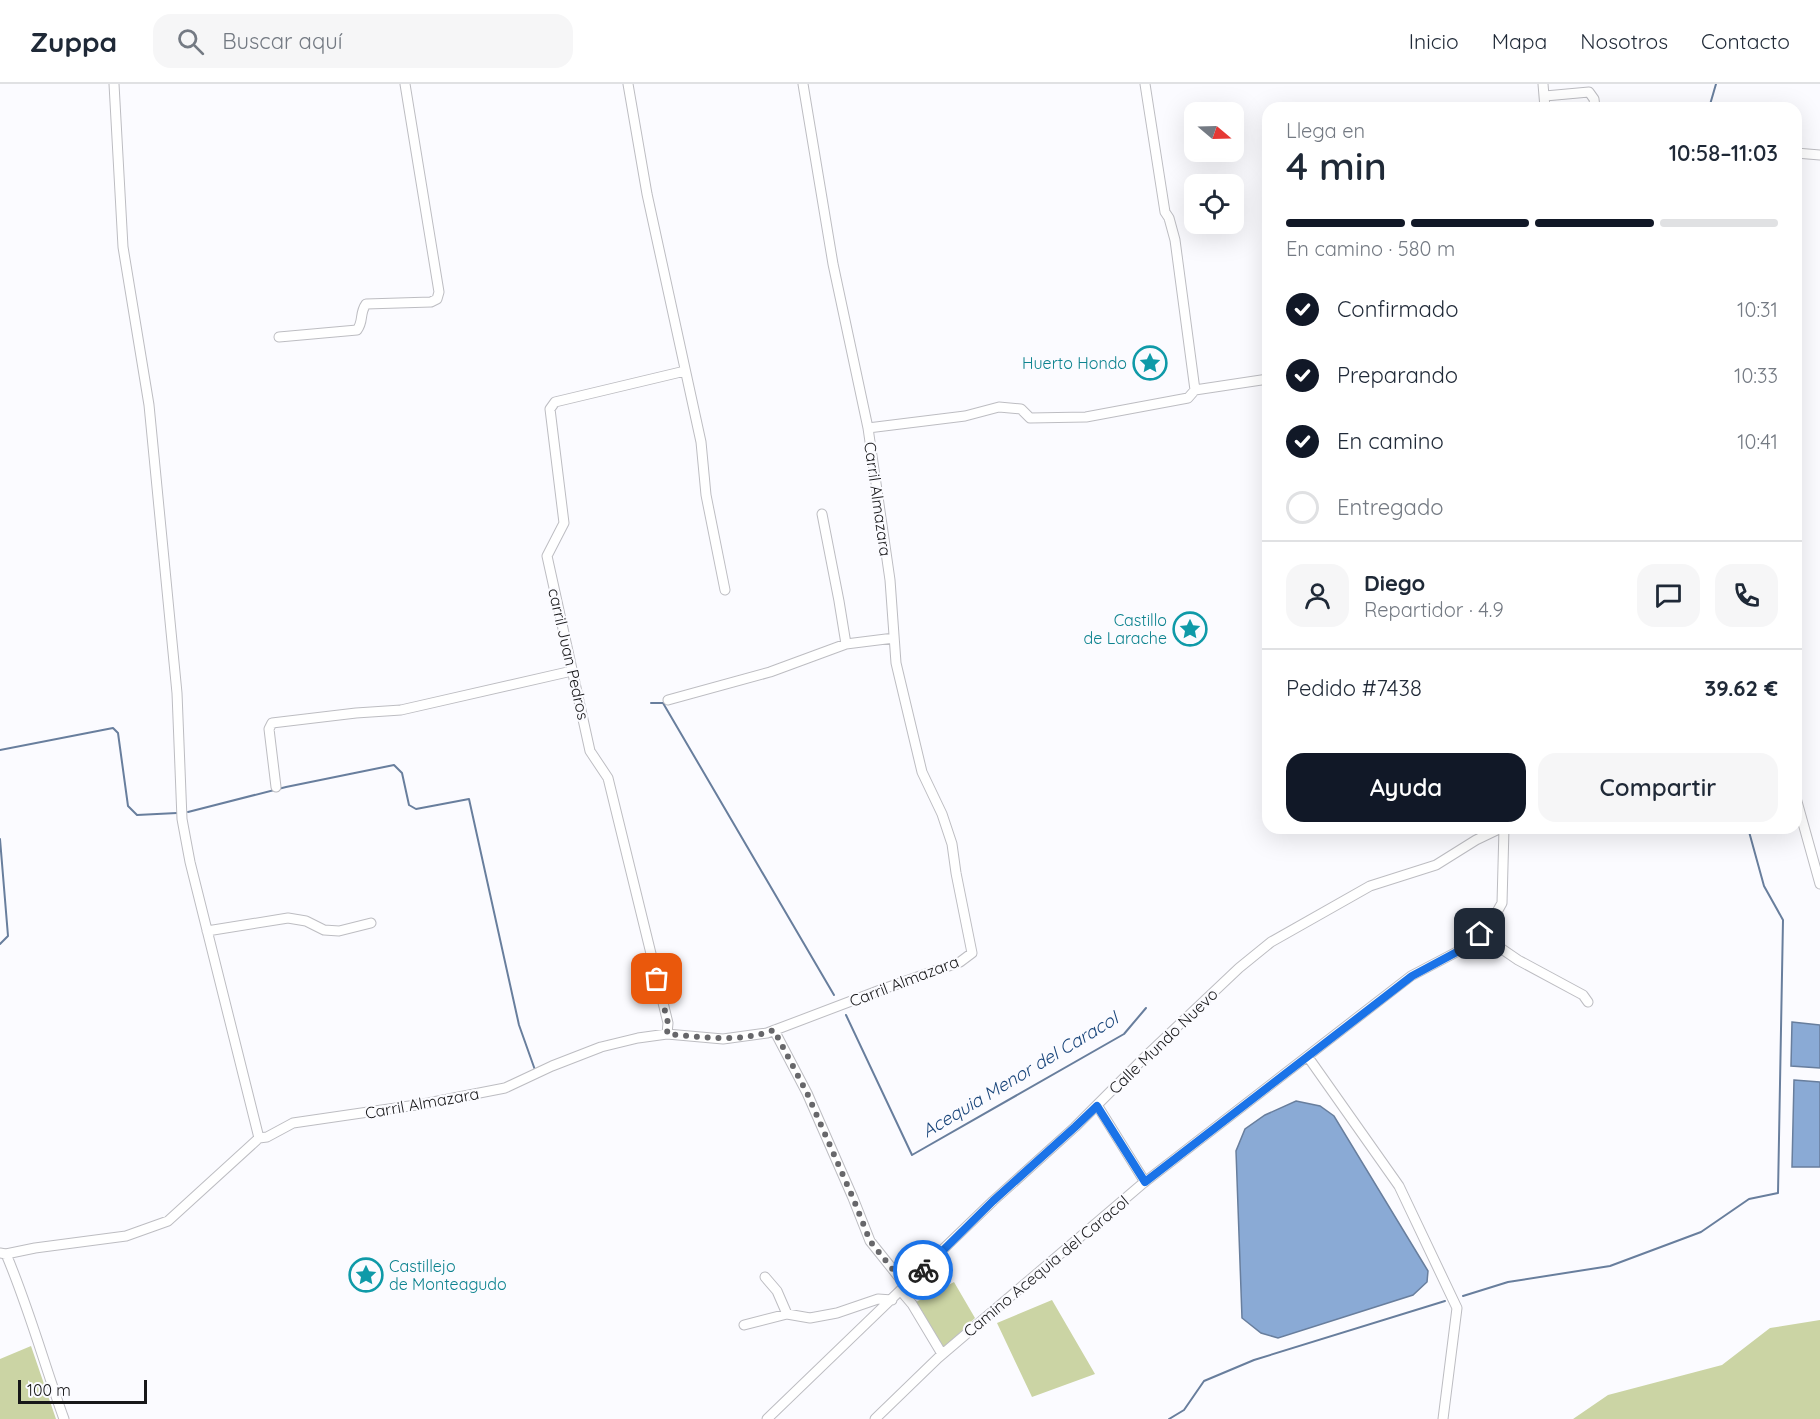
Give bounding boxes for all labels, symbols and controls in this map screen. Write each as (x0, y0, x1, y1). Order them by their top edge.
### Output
search box (153, 14, 573, 68)
text: Zuppa (30, 24, 117, 59)
icon: search (174, 25, 207, 58)
text: Buscar aquí (222, 27, 342, 55)
text: Inicio (1409, 28, 1459, 54)
text: Mapa (1492, 28, 1547, 54)
text: Nosotros (1580, 28, 1668, 54)
text: Contacto (1701, 28, 1790, 54)
north arrow (1184, 102, 1244, 162)
map controls (1184, 102, 1244, 234)
text: Llega en (1286, 118, 1365, 143)
text: 10:58–11:03 (1669, 139, 1778, 167)
text: 4 min (1286, 141, 1387, 190)
button: locate (1184, 174, 1244, 234)
text: En camino · 580 m (1286, 236, 1455, 261)
icon: check (1286, 293, 1319, 326)
text: Confirmado (1337, 295, 1458, 323)
text: 10:31 (1737, 297, 1778, 322)
place icon: Huerto Hondo (1132, 345, 1168, 381)
place label: Huerto Hondo (1022, 353, 1127, 373)
icon: check (1286, 359, 1319, 392)
text: Preparando (1337, 361, 1458, 389)
text: 10:33 (1734, 363, 1778, 388)
icon: check (1286, 425, 1319, 458)
text: En camino (1337, 427, 1444, 455)
text: 10:41 (1737, 429, 1778, 454)
street label: Carril Almazara (860, 441, 896, 557)
text: Entregado (1337, 493, 1444, 521)
button: person (1286, 564, 1349, 627)
button: chat (1637, 564, 1700, 627)
button: phone (1715, 564, 1778, 627)
text: Diego (1364, 569, 1425, 597)
street label: carril Juan Pedros (544, 586, 594, 722)
text: Repartidor · 4.9 (1364, 597, 1504, 622)
place label: Castillo de Larache (1084, 610, 1167, 648)
place icon: Castillo de Larache (1172, 611, 1208, 647)
text: Pedido #7438 (1286, 674, 1422, 702)
text: 39.62 € (1704, 674, 1778, 702)
button: Ayuda (1286, 753, 1526, 822)
button: Compartir (1538, 753, 1778, 822)
pin (1454, 908, 1505, 959)
icon: home (1463, 917, 1496, 950)
street label: Carril Almazara (847, 951, 961, 1011)
pin (631, 953, 682, 1004)
icon: bag (640, 962, 673, 995)
street label: Calle Mundo Nuevo (1104, 984, 1222, 1098)
water label: Acequia Menor del Caracol (917, 1006, 1124, 1142)
street label: Carril Almazara (363, 1083, 481, 1123)
street label: Camino Acequia del Caracol (959, 1191, 1133, 1341)
courier (893, 1240, 953, 1300)
icon: bike (907, 1254, 940, 1287)
place label: Castillejo de Monteagudo (389, 1256, 507, 1294)
place icon: Castillejo de Monteagudo (348, 1257, 384, 1293)
scale bar (18, 1377, 147, 1404)
text: 100 m (27, 1380, 71, 1400)

